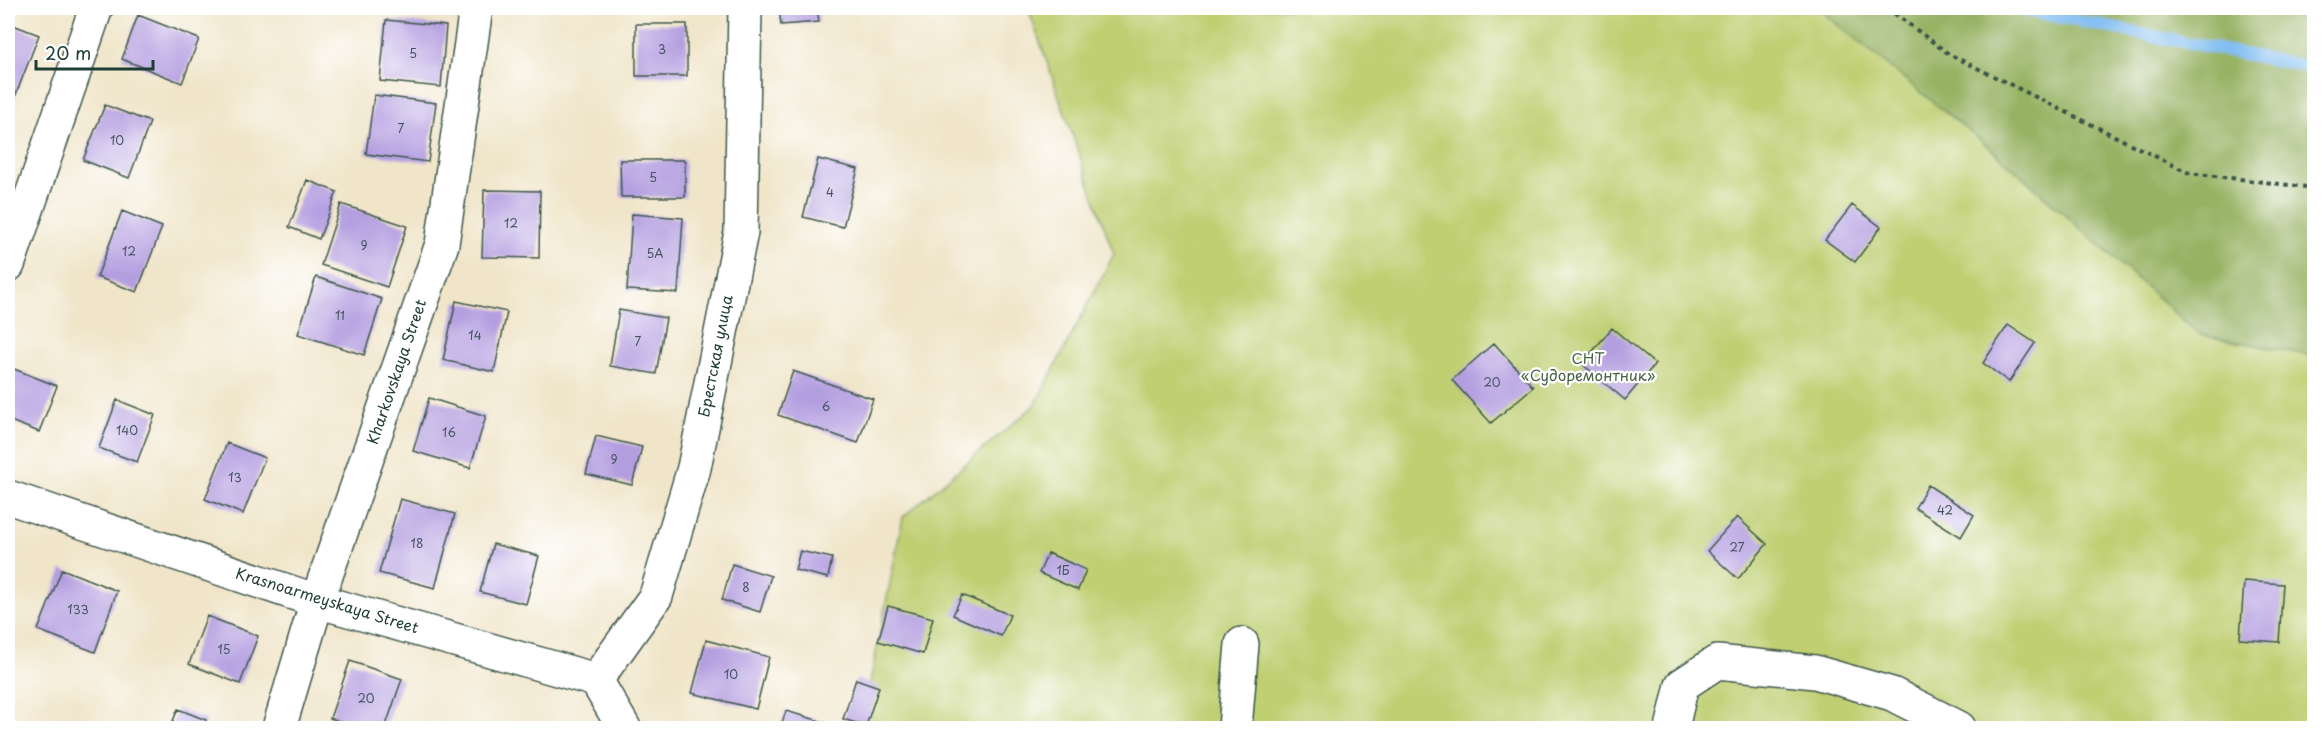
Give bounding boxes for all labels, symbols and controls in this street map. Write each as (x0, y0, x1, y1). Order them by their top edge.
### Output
scale bar (36, 33, 153, 71)
text: 20 m (45, 39, 91, 66)
house number: 3 (658, 40, 666, 58)
house number: 5 (409, 44, 417, 62)
house number: 7 (398, 119, 405, 137)
house number: 10 (110, 131, 124, 149)
house number: 5 (649, 168, 657, 186)
house number: 4 (826, 183, 834, 201)
house number: 12 (504, 214, 518, 232)
house number: 9 (360, 236, 368, 254)
house number: 12 (122, 242, 136, 260)
house number: 5А (647, 244, 663, 262)
street label: Брестская улица (691, 292, 738, 419)
street label: Kharkovskaya Street (360, 296, 431, 447)
house number: 11 (335, 306, 345, 324)
house number: 14 (468, 326, 482, 344)
house number: 7 (635, 332, 642, 350)
park label: СНТ «Судоремонтник» (1521, 346, 1656, 386)
house number: 20 (1483, 373, 1501, 391)
house number: 6 (822, 397, 830, 415)
house number: 140 (116, 421, 138, 439)
house number: 16 (442, 423, 456, 441)
house number: 9 (610, 450, 618, 468)
house number: 13 (228, 468, 242, 486)
house number: 42 (1937, 501, 1953, 519)
house number: 18 (411, 534, 423, 552)
house number: 27 (1730, 538, 1745, 556)
street label: Krasnoarmeyskaya Street (233, 561, 422, 638)
house number: 1Б (1056, 561, 1070, 579)
house number: 8 (742, 578, 750, 596)
house number: 133 (67, 600, 89, 618)
house number: 15 (217, 640, 231, 658)
house number: 10 (724, 665, 738, 683)
house number: 20 (357, 689, 375, 707)

